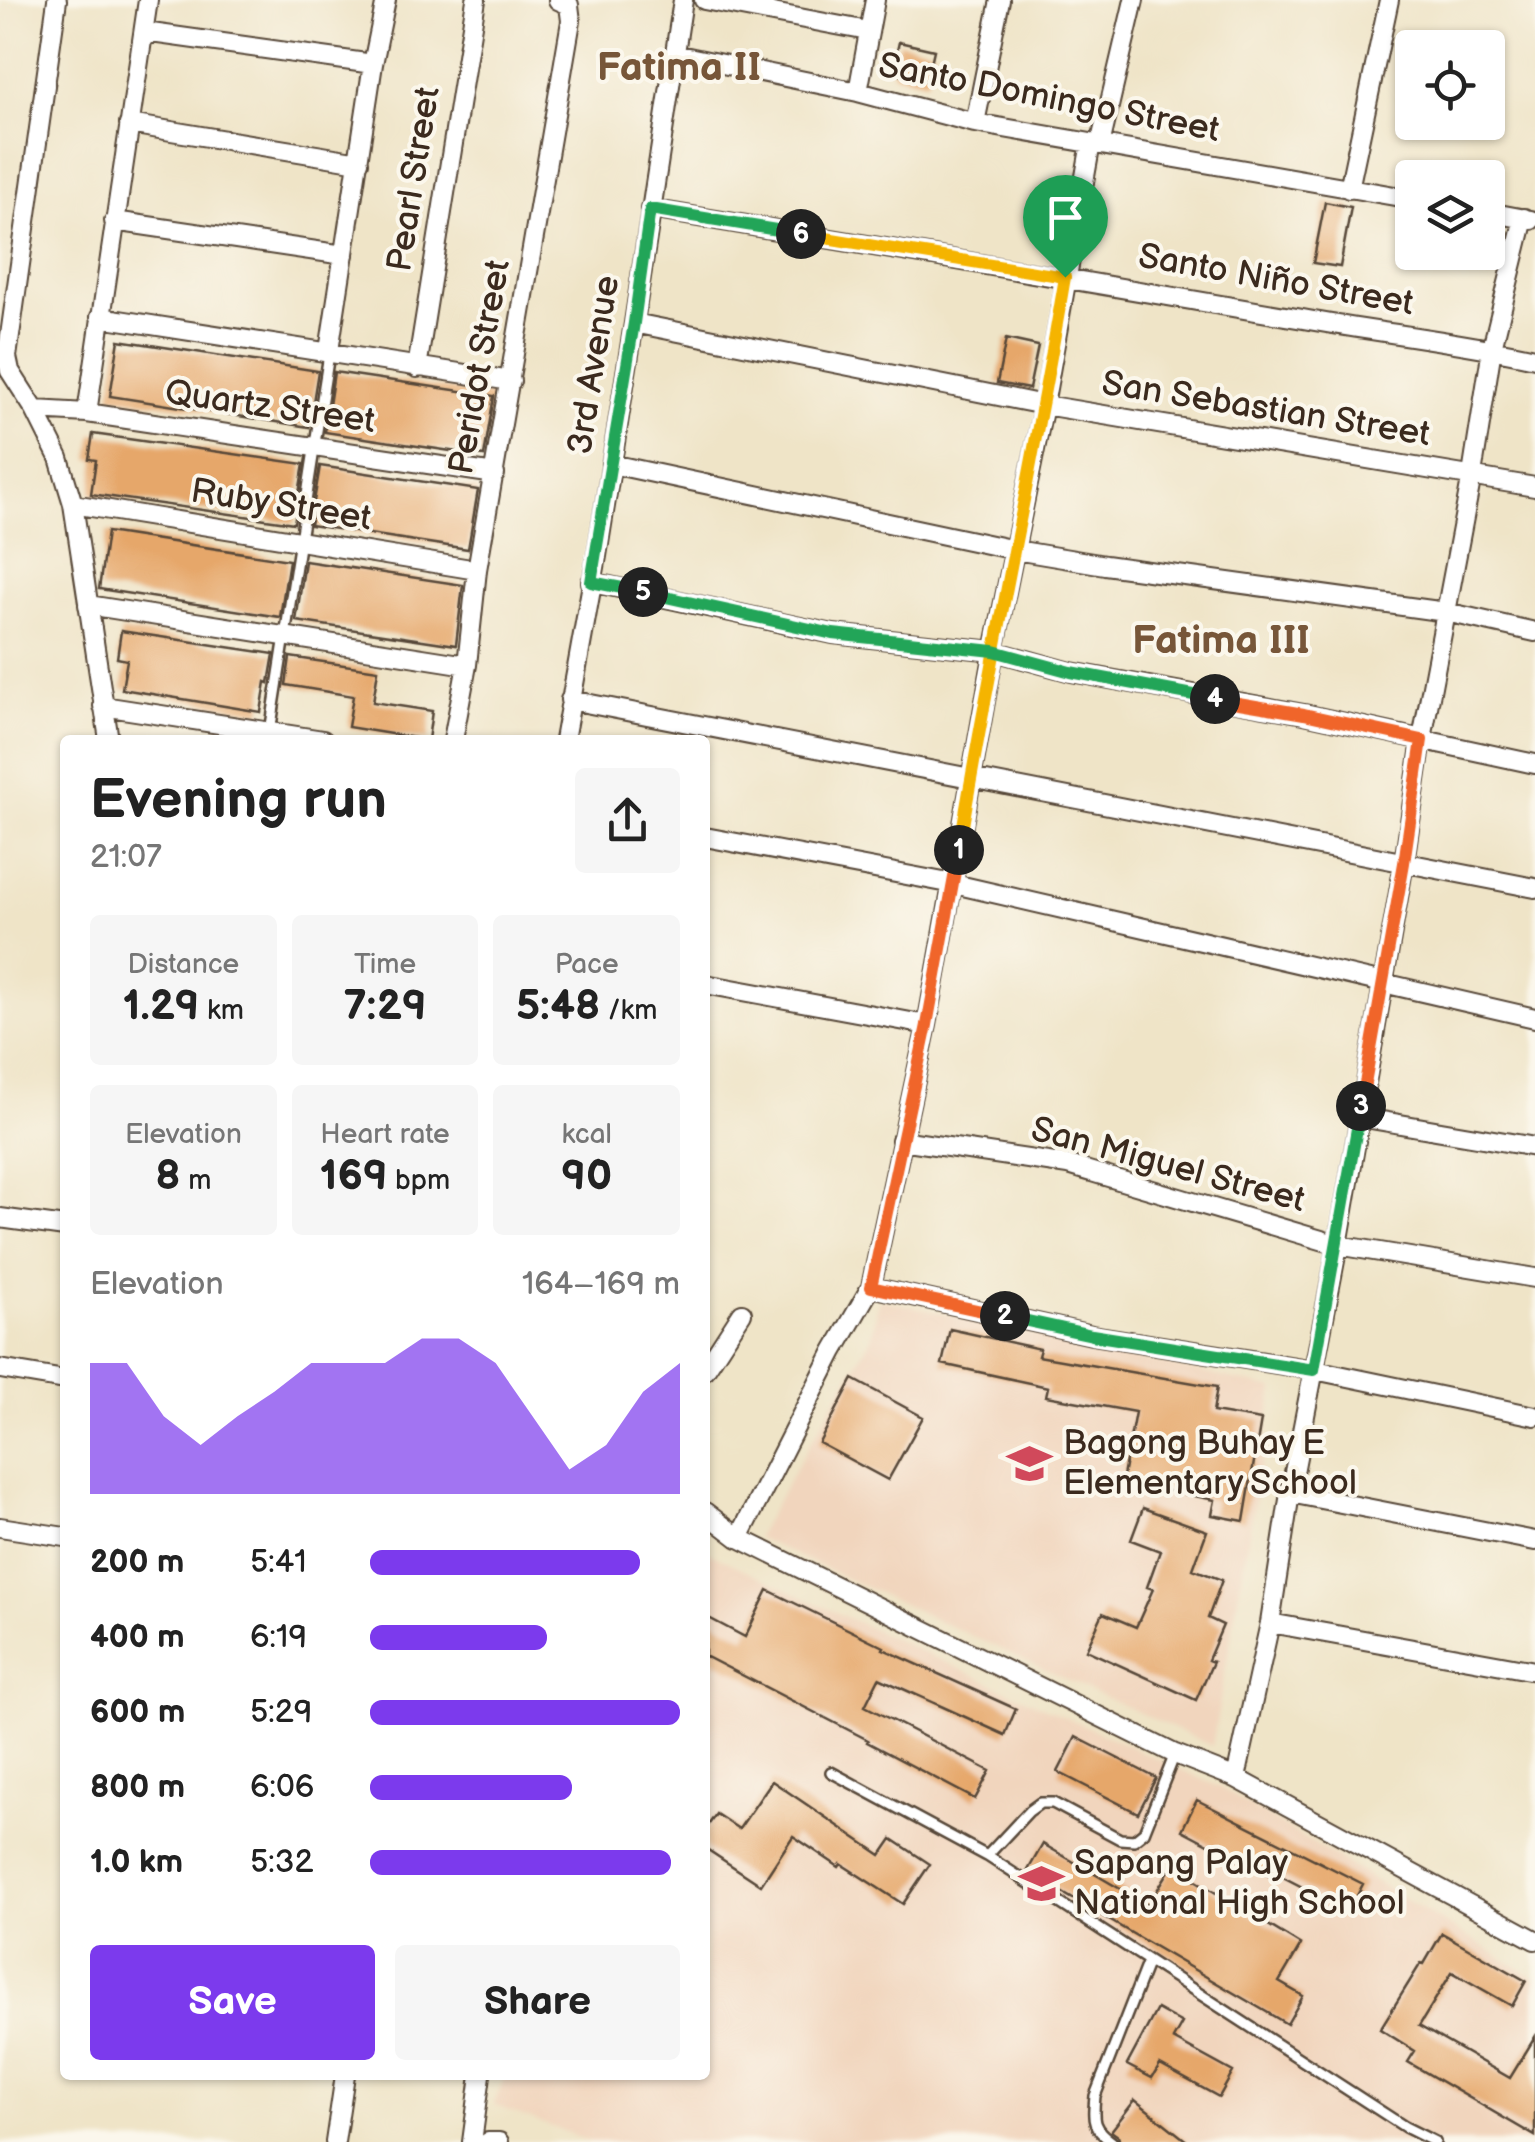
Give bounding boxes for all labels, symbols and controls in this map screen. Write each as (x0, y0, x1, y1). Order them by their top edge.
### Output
map controls (1395, 30, 1505, 270)
button: locate (1395, 30, 1505, 140)
district label: Fatima II (597, 44, 761, 92)
street label: Santo Domingo Street (875, 44, 1223, 152)
street label: Pearl Street (378, 83, 450, 274)
button: layers (1395, 160, 1505, 270)
pin (1023, 175, 1108, 278)
icon: arrive (1038, 190, 1093, 245)
pin: 6 (776, 209, 826, 259)
text: 6 (793, 217, 809, 250)
street label: Santo Niño Street (1135, 235, 1417, 325)
street label: Peridot Street (440, 256, 520, 478)
street label: 3rd Avenue (559, 273, 629, 457)
street label: San Sebastian Street (1099, 362, 1433, 456)
street label: Quartz Street (162, 371, 378, 443)
street label: Ruby Street (188, 470, 375, 541)
pin: 5 (618, 567, 668, 617)
text: 5 (635, 575, 651, 608)
district label: Fatima III (1132, 617, 1310, 665)
pin: 4 (1190, 674, 1240, 724)
text: 4 (1207, 682, 1223, 715)
text: Evening run (90, 767, 387, 834)
button: share (575, 768, 680, 873)
pin: 1 (934, 825, 984, 875)
text: 1 (953, 833, 965, 866)
text: 21:07 (90, 838, 162, 877)
text: Distance (127, 948, 239, 981)
text: Time (354, 948, 416, 981)
text: Pace (555, 948, 619, 981)
text: 1.29 (123, 981, 199, 1032)
text: 7:29 (343, 981, 427, 1032)
text: 5:48 (516, 981, 600, 1032)
text: km (199, 994, 244, 1027)
text: /km (600, 994, 657, 1027)
pin: 3 (1336, 1081, 1386, 1131)
text: 3 (1353, 1089, 1369, 1122)
street label: San Miguel Street (1026, 1108, 1310, 1222)
text: Elevation (125, 1118, 242, 1151)
text: Heart rate (320, 1118, 450, 1151)
text: kcal (562, 1118, 612, 1151)
text: 8 (155, 1151, 181, 1202)
text: 169 (320, 1151, 388, 1202)
text: 90 (561, 1151, 612, 1202)
text: m (181, 1164, 211, 1197)
text: bpm (388, 1164, 450, 1197)
text: Elevation (90, 1265, 223, 1304)
text: 164–169 m (522, 1265, 680, 1304)
pin: 2 (980, 1291, 1030, 1341)
text: 2 (997, 1299, 1013, 1332)
place label: Bagong Buhay E Elementary School (1063, 1422, 1357, 1505)
school or university icon: Bagong Buhay E Elementary School (1006, 1439, 1054, 1487)
text: 200 m (90, 1543, 184, 1582)
text: 5:41 (250, 1543, 307, 1582)
text: 400 m (90, 1618, 185, 1657)
text: 6:19 (250, 1618, 307, 1657)
text: 600 m (90, 1693, 185, 1732)
text: 5:29 (250, 1693, 312, 1732)
text: 800 m (90, 1768, 185, 1807)
text: 6:06 (250, 1768, 314, 1807)
place label: Sapang Palay National High School (1074, 1842, 1405, 1925)
text: 1.0 km (90, 1843, 183, 1882)
text: 5:32 (250, 1843, 313, 1882)
school or university icon: Sapang Palay National High School (1017, 1859, 1065, 1907)
button: Save (90, 1945, 375, 2060)
button: Share (395, 1945, 680, 2060)

